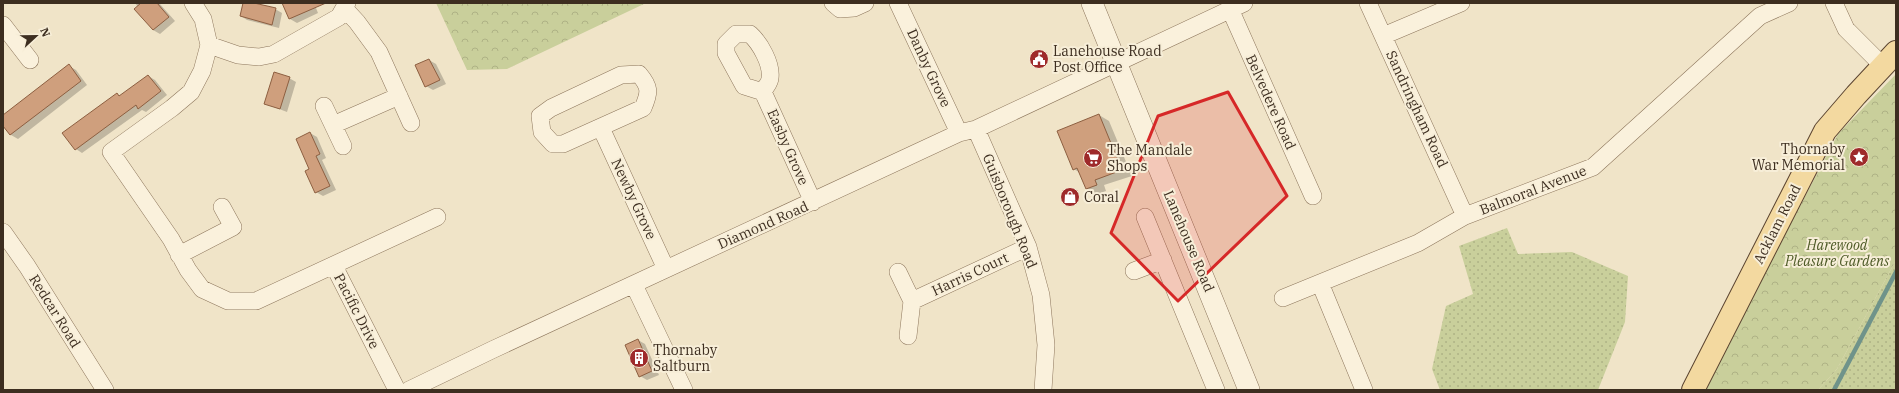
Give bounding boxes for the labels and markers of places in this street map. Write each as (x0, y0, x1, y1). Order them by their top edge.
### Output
place label: Lanehouse Road Post Office (1053, 42, 1162, 76)
public building icon: Lanehouse Road Post Office (1028, 48, 1050, 70)
place label: Thornaby War Memorial (1752, 140, 1846, 174)
place label: The Mandale Shops (1107, 141, 1192, 175)
place icon: Thornaby War Memorial (1848, 146, 1870, 168)
supermarket icon: The Mandale Shops (1082, 147, 1104, 169)
shop icon: Coral (1059, 186, 1081, 208)
place label: Coral (1084, 188, 1119, 206)
place label: Thornaby Saltburn (653, 341, 718, 375)
building icon: Thornaby Saltburn (628, 347, 650, 369)

